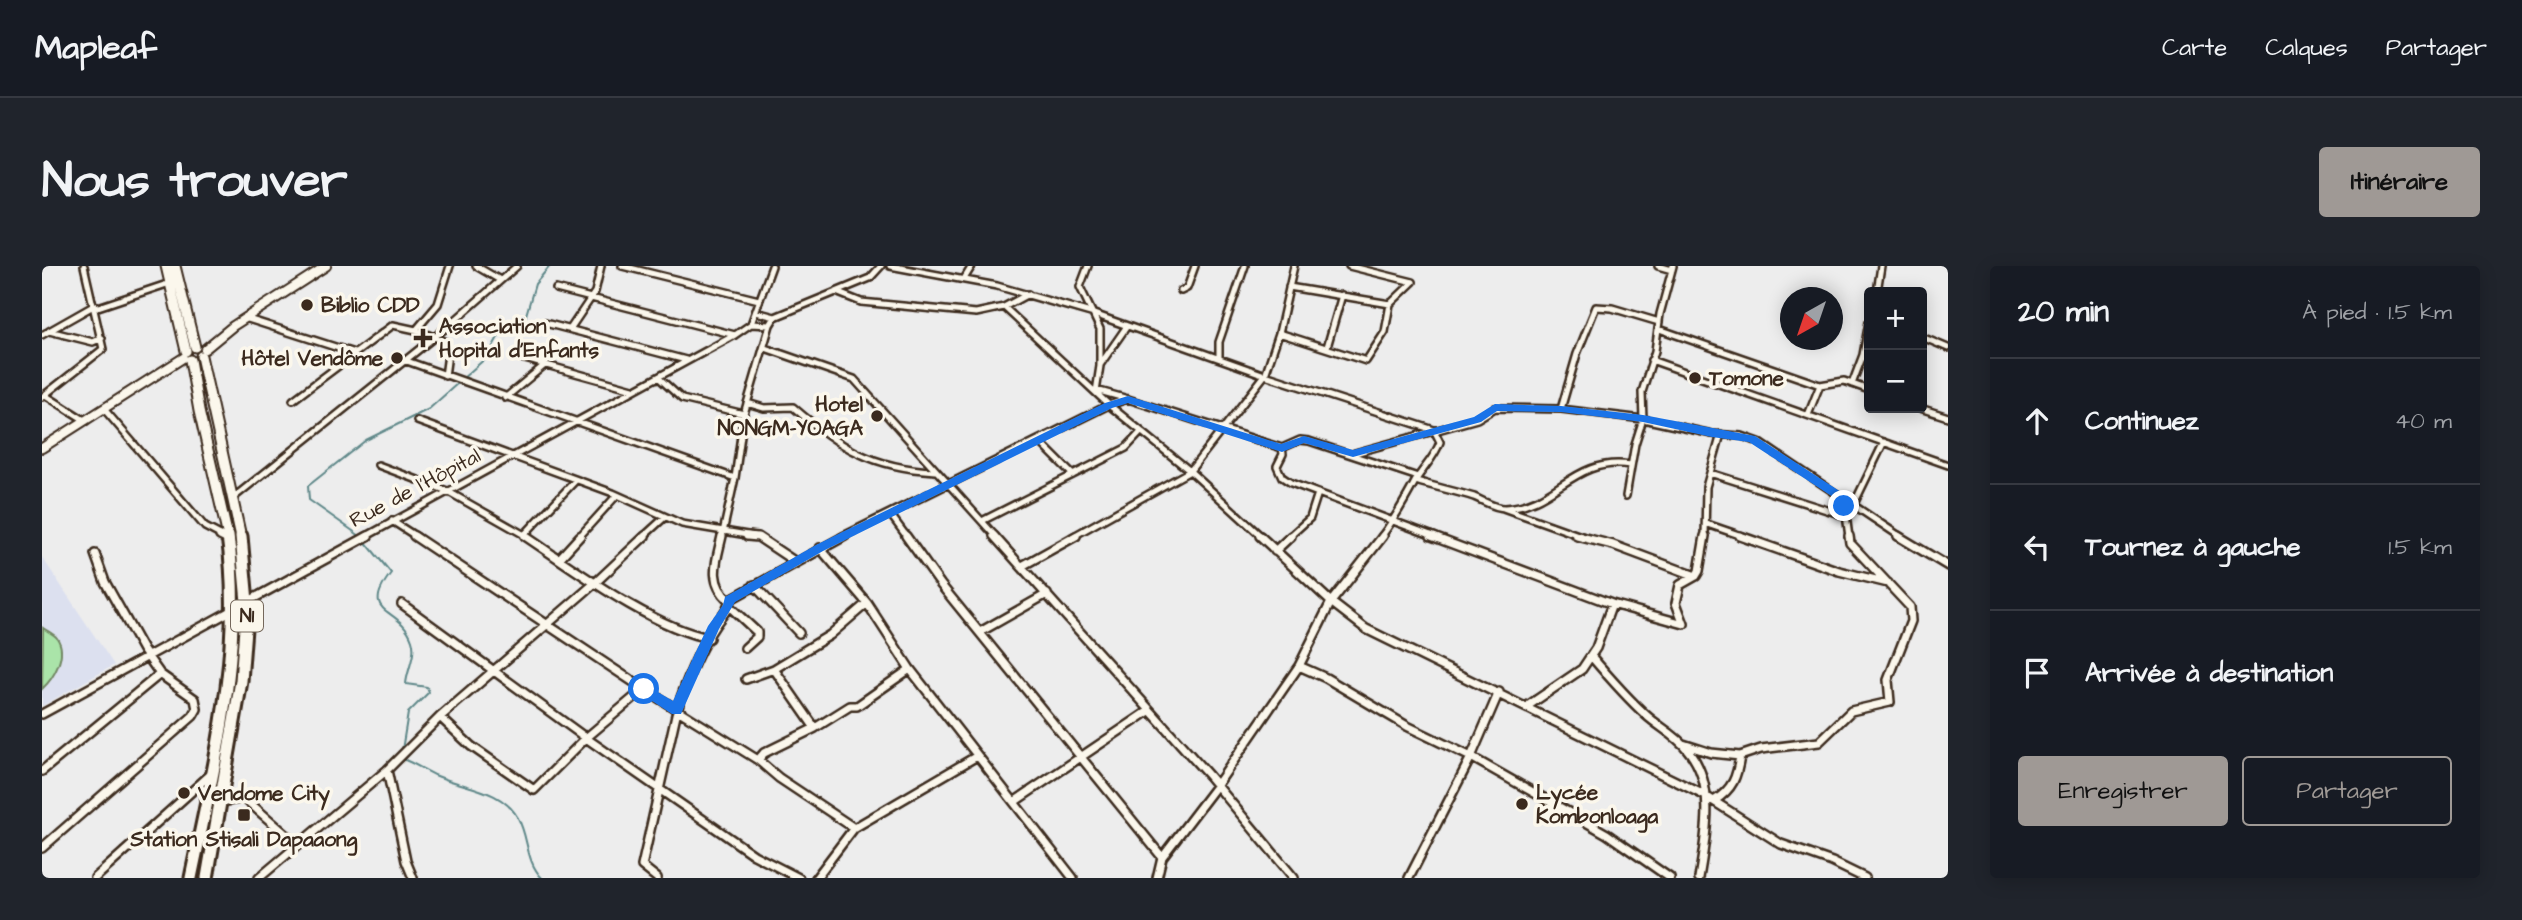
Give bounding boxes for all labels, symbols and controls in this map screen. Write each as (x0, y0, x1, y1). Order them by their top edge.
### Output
text: Mapleaf (35, 25, 157, 71)
text: Carte (2162, 31, 2227, 65)
text: Calques (2265, 31, 2348, 65)
text: Partager (2386, 31, 2487, 65)
button: Itinéraire (2319, 147, 2480, 217)
text: Nous trouver (42, 148, 348, 216)
north arrow (1780, 287, 1843, 350)
map controls (1864, 287, 1927, 413)
button: + (1864, 287, 1927, 350)
place label: Biblio CDD (321, 291, 420, 320)
text: 20 min (2018, 291, 2109, 333)
text: À pied · 1.5 km (2302, 296, 2452, 328)
marker: Biblio CDD (299, 297, 315, 313)
place label: Association Hopital d'Enfants (439, 312, 600, 366)
marker: Association Hopital d'Enfants (413, 328, 433, 348)
place label: Hôtel Vendôme (242, 344, 384, 373)
marker: Hôtel Vendôme (389, 350, 405, 366)
button: − (1864, 350, 1927, 413)
place label: Tomone (1708, 364, 1785, 393)
marker: Tomone (1687, 370, 1703, 386)
place label: Hotel NONGM-YOAGA (717, 390, 864, 443)
icon: ahead (2018, 402, 2056, 440)
text: Continuez (2085, 403, 2199, 439)
text: 40 m (2395, 405, 2452, 437)
marker: Hotel NONGM-YOAGA (869, 408, 885, 424)
street label: Rue de l'Hôpital (344, 441, 486, 536)
route end (1828, 490, 1859, 521)
icon: left (2018, 528, 2056, 566)
text: Tournez à gauche (2085, 529, 2301, 565)
text: 1.5 km (2388, 531, 2452, 563)
road number: N1 (231, 600, 263, 632)
icon: arrive (2018, 654, 2056, 692)
text: Arrivée à destination (2085, 655, 2333, 691)
route start (628, 673, 659, 704)
button: Enregistrer (2018, 756, 2228, 826)
button: Partager (2242, 756, 2452, 826)
place label: Lycée Kombonloaga (1536, 778, 1659, 833)
place label: Vendome City (197, 779, 330, 811)
marker: Vendome City (176, 785, 192, 801)
marker: Lycée Kombonloaga (1514, 796, 1530, 812)
marker: Station Stisali Dapaaong (236, 807, 252, 823)
place label: Station Stisali Dapaaong (130, 825, 358, 856)

